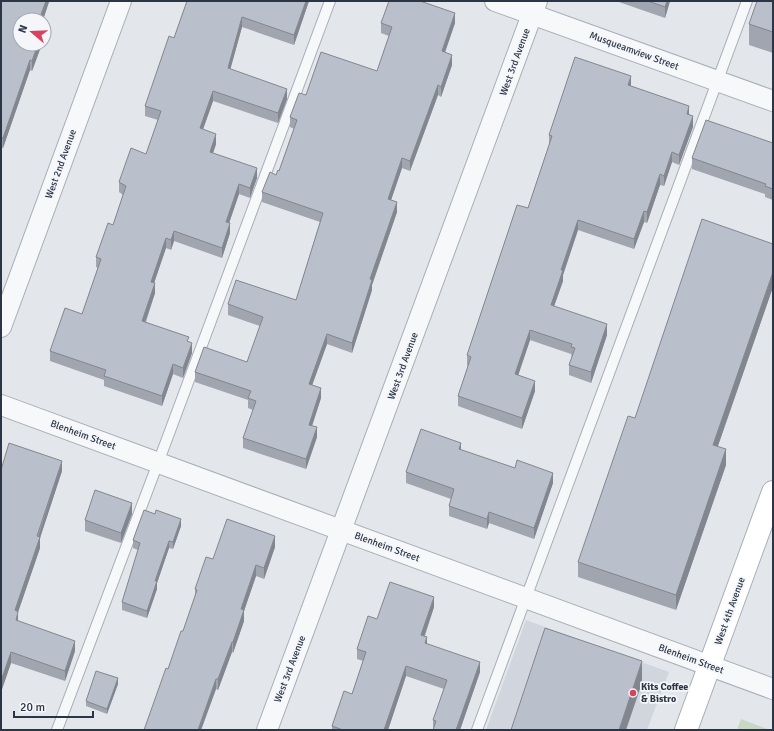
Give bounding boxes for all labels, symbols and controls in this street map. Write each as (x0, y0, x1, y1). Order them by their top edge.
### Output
north arrow (12, 12, 52, 52)
text: N (16, 23, 30, 35)
street label: West 3rd Avenue (497, 27, 533, 97)
street label: Musqueamview Street (588, 29, 681, 73)
street label: West 2nd Avenue (43, 128, 79, 200)
street label: West 3rd Avenue (385, 331, 421, 401)
street label: Blenheim Street (49, 418, 118, 453)
street label: Blenheim Street (353, 530, 422, 565)
street label: West 4th Avenue (712, 576, 748, 646)
street label: West 3rd Avenue (272, 634, 308, 704)
street label: Blenheim Street (657, 642, 726, 677)
place label: Kits Coffee & Bistro (641, 681, 688, 705)
marker: Kits Coffee & Bistro (628, 688, 638, 698)
scale bar (14, 693, 93, 719)
text: 20 m (20, 700, 45, 715)

